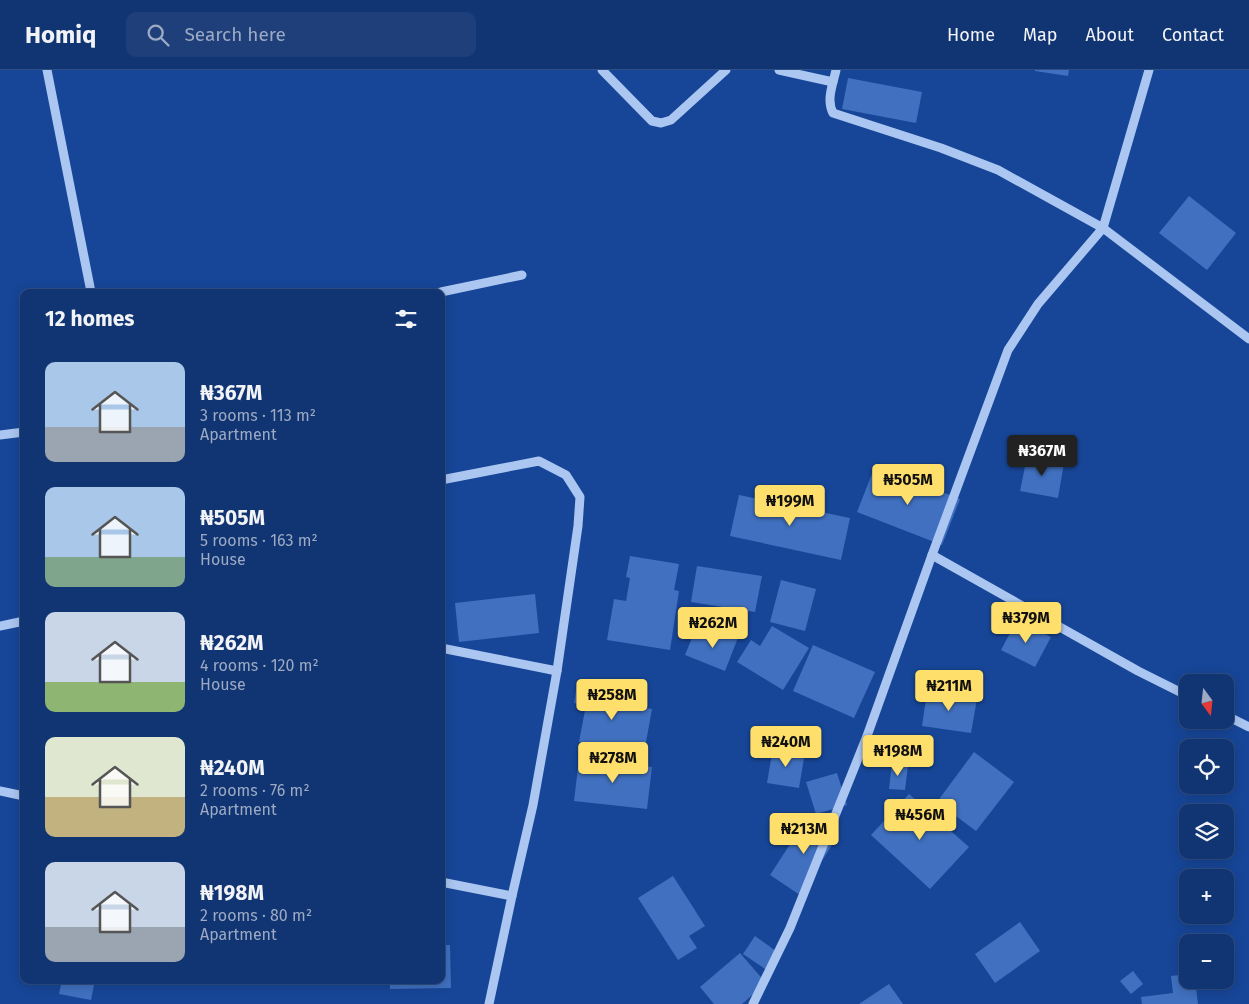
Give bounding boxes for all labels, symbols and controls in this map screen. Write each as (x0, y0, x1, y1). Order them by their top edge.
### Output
search box (126, 12, 476, 57)
text: Homiq (25, 21, 96, 49)
icon: search (144, 21, 172, 49)
text: Search here (184, 23, 286, 46)
text: Home (947, 24, 995, 46)
text: Map (1023, 24, 1057, 46)
text: About (1085, 24, 1134, 46)
text: Contact (1162, 24, 1224, 46)
icon: filters (392, 305, 420, 333)
text: 12 homes (45, 306, 134, 332)
text: ₦367M (200, 380, 262, 406)
icon: home (85, 382, 145, 442)
text: 3 rooms · 113 m² (200, 406, 316, 425)
text: Apartment (200, 425, 277, 444)
pin: ₦367M (1007, 434, 1077, 477)
text: ₦367M (1018, 441, 1066, 460)
pin: ₦505M (873, 464, 943, 506)
text: ₦505M (883, 470, 933, 489)
pin: ₦199M (755, 484, 825, 527)
text: ₦199M (766, 491, 814, 510)
text: ₦505M (200, 505, 265, 531)
icon: home (85, 507, 145, 567)
text: 5 rooms · 163 m² (200, 531, 318, 550)
text: House (200, 550, 246, 569)
pin: ₦379M (991, 602, 1061, 644)
pin: ₦262M (678, 606, 748, 649)
text: ₦379M (1002, 608, 1050, 627)
text: ₦262M (689, 613, 737, 632)
text: ₦262M (200, 630, 264, 656)
icon: home (85, 632, 145, 692)
text: 4 rooms · 120 m² (200, 656, 319, 675)
pin: ₦211M (914, 670, 984, 712)
north arrow (1179, 674, 1234, 729)
map controls (1179, 674, 1234, 989)
text: House (200, 675, 246, 694)
text: ₦211M (926, 676, 972, 695)
pin: ₦258M (577, 678, 647, 721)
text: ₦258M (587, 685, 637, 704)
pin: ₦240M (751, 726, 821, 768)
text: ₦240M (761, 732, 811, 751)
pin: ₦198M (863, 734, 933, 777)
button: locate (1179, 739, 1234, 794)
text: ₦198M (874, 741, 922, 760)
pin: ₦278M (578, 742, 648, 784)
text: ₦278M (589, 748, 637, 767)
text: ₦240M (200, 755, 265, 781)
icon: home (85, 757, 145, 817)
text: 2 rooms · 76 m² (200, 781, 310, 800)
pin: ₦456M (885, 798, 955, 841)
text: Apartment (200, 800, 277, 819)
button: layers (1179, 804, 1234, 859)
text: ₦456M (895, 805, 945, 824)
pin: ₦213M (769, 812, 839, 855)
text: ₦213M (781, 819, 827, 838)
button: + (1179, 869, 1234, 924)
text: ₦198M (200, 880, 264, 906)
icon: home (85, 882, 145, 942)
text: 2 rooms · 80 m² (200, 906, 312, 925)
text: Apartment (200, 925, 277, 944)
button: − (1179, 934, 1234, 989)

